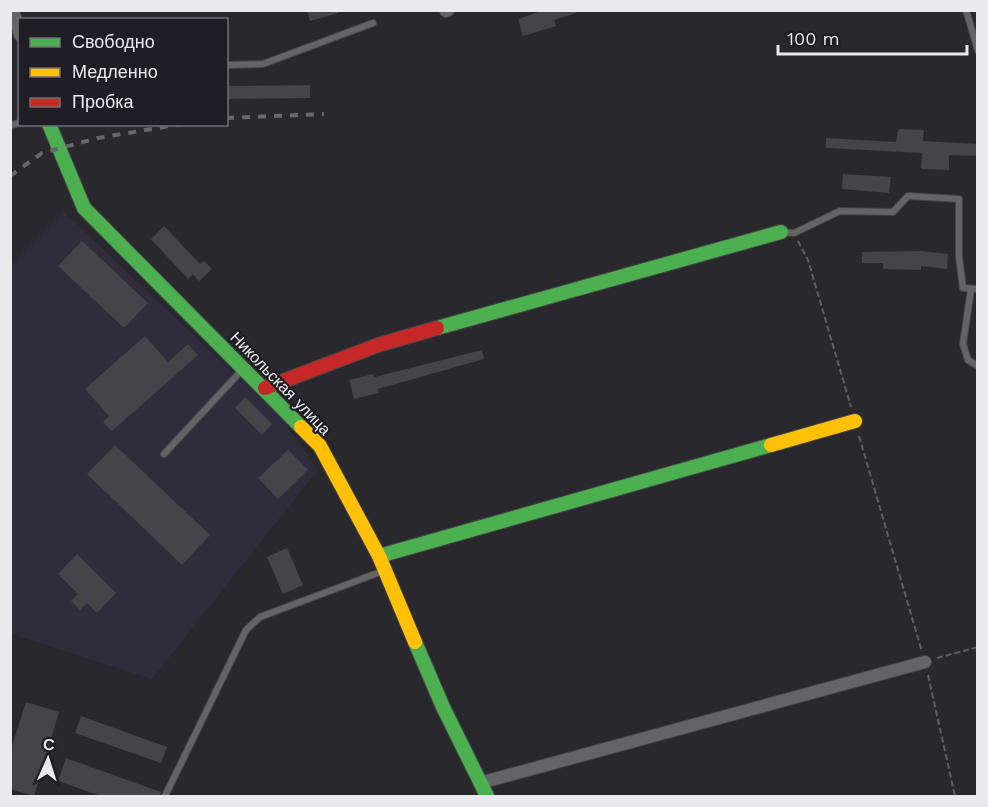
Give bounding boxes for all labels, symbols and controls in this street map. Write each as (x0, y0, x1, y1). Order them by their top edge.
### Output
legend (18, 18, 228, 126)
scale bar (778, 18, 967, 56)
text: 100 m (787, 28, 840, 49)
text: Свободно (72, 31, 155, 52)
text: Медленно (72, 61, 158, 82)
text: Пробка (72, 91, 135, 112)
street label: Никольская улица (226, 328, 335, 439)
north arrow (18, 729, 78, 789)
text: С (42, 735, 55, 754)

